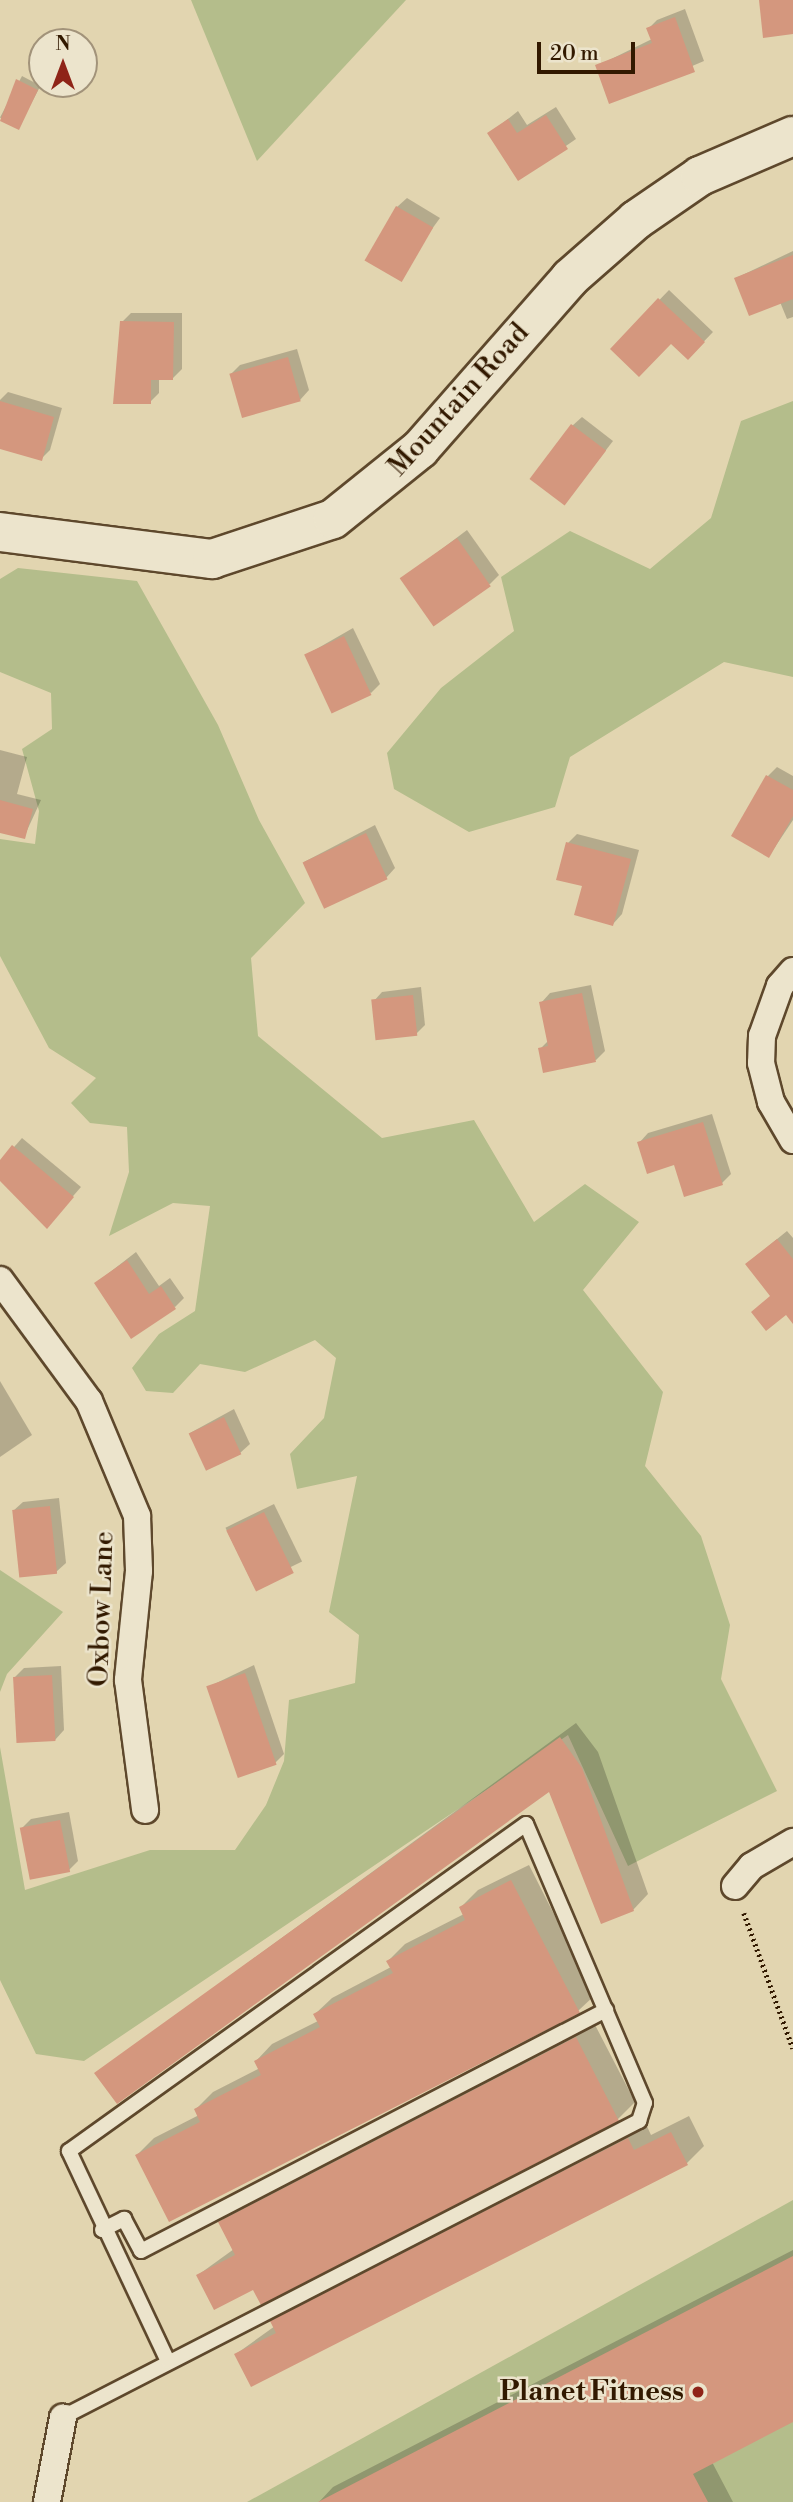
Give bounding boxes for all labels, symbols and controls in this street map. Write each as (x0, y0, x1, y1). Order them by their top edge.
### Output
north arrow (28, 28, 98, 98)
scale bar (541, 28, 639, 72)
text: N (55, 32, 71, 56)
text: 20 m (550, 41, 599, 67)
street label: Mountain Road (382, 317, 536, 483)
street label: Oxbow Lane (82, 1531, 122, 1687)
place label: Planet Fitness (499, 2375, 684, 2409)
marker: Planet Fitness (690, 2384, 706, 2400)

